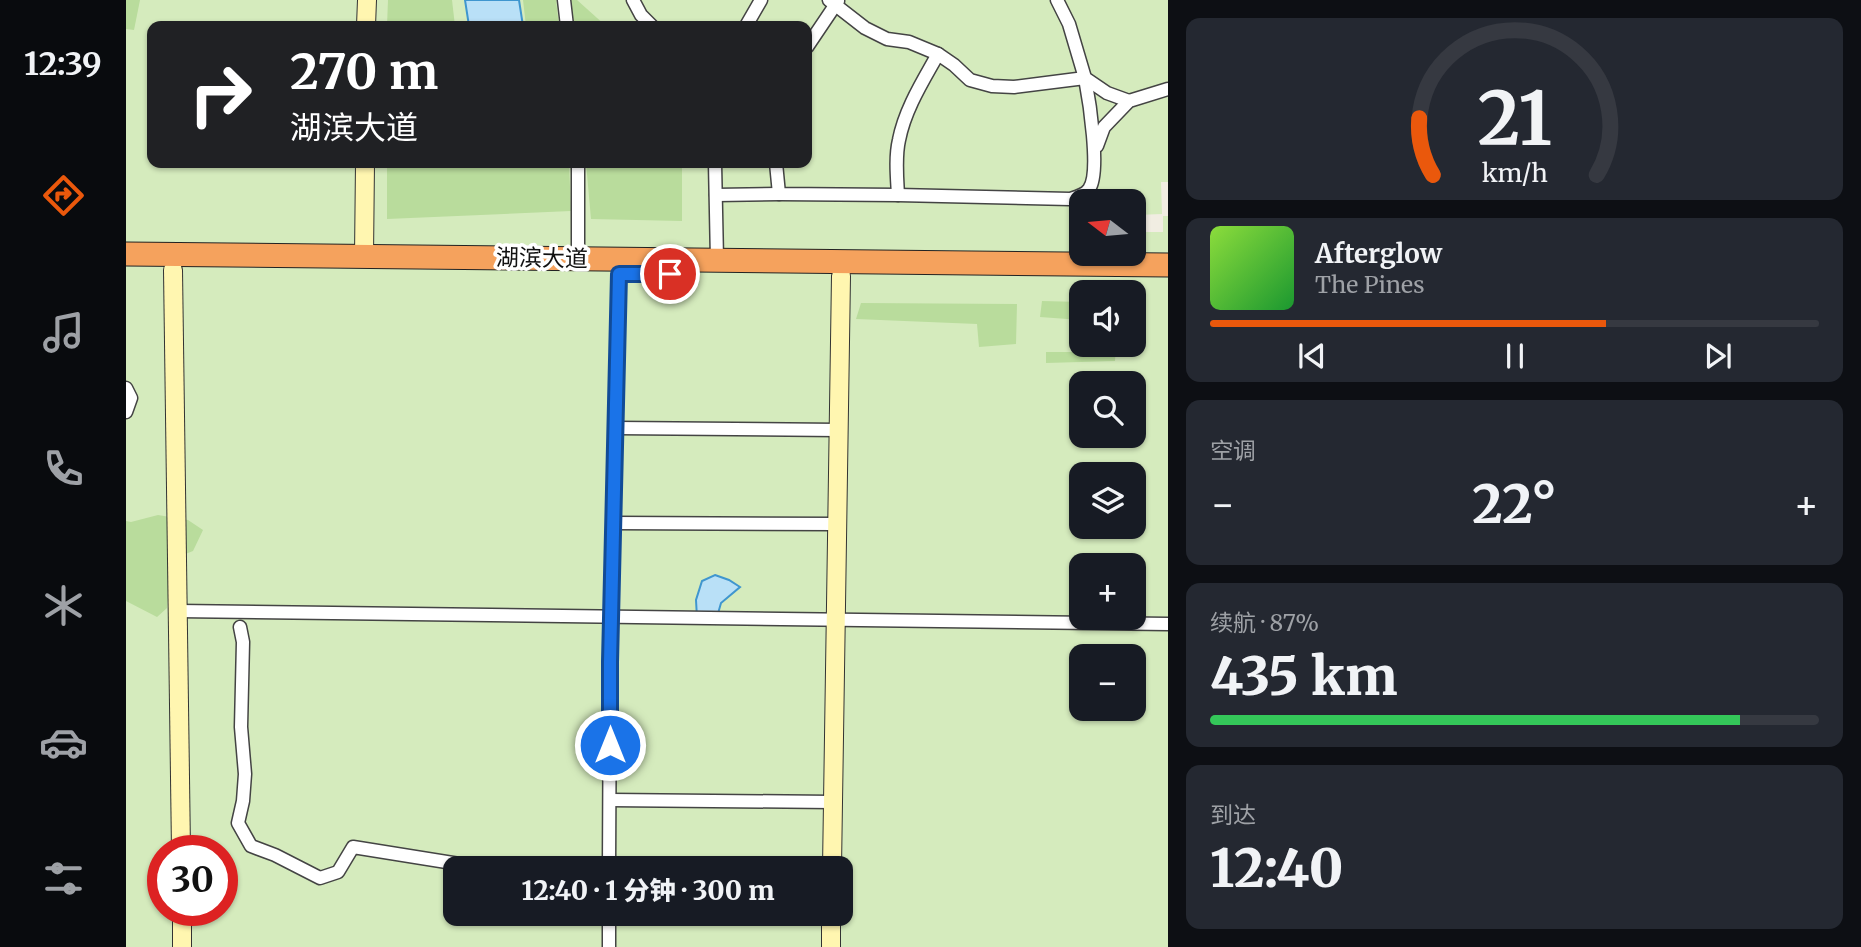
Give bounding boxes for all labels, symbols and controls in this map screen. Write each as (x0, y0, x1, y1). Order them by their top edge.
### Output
text: 270 m (290, 41, 438, 102)
text: 12:39 (24, 44, 102, 84)
icon: right (175, 49, 266, 140)
text: 21 (1477, 73, 1552, 165)
text: 湖滨大道 (290, 108, 418, 148)
text: km/h (1481, 157, 1548, 189)
icon: directions (39, 171, 88, 220)
north arrow (1069, 189, 1146, 266)
map controls (1069, 189, 1146, 721)
text: Afterglow (1315, 237, 1442, 270)
street label: 湖滨大道 (496, 242, 588, 273)
pin (640, 244, 700, 304)
icon: arrive (651, 255, 689, 293)
text: The Pines (1315, 270, 1425, 299)
button: sound (1069, 280, 1146, 357)
icon: music (39, 308, 88, 357)
icon: previous (1293, 337, 1331, 375)
icon: pause (1496, 337, 1534, 375)
icon: next (1699, 337, 1737, 375)
button: search (1069, 371, 1146, 448)
text: 空调 (1210, 436, 1256, 465)
icon: phone (39, 444, 88, 493)
button: layers (1069, 462, 1146, 539)
text: 22° (1472, 472, 1557, 537)
text: − (1210, 481, 1235, 528)
text: + (1794, 481, 1819, 528)
button: + (1069, 553, 1146, 630)
icon: climate (39, 581, 88, 630)
text: 续航 · 87% (1210, 608, 1319, 637)
button: − (1069, 644, 1146, 721)
text: 435 km (1210, 644, 1397, 709)
position arrow (573, 708, 647, 782)
icon: car (39, 718, 88, 767)
text: 到达 (1210, 800, 1256, 829)
speed limit sign: 30 (147, 835, 238, 926)
text: 12:40 (1210, 836, 1343, 901)
icon: filters (39, 854, 88, 903)
text: 12:40 · 1 分钟 · 300 m (521, 874, 775, 907)

